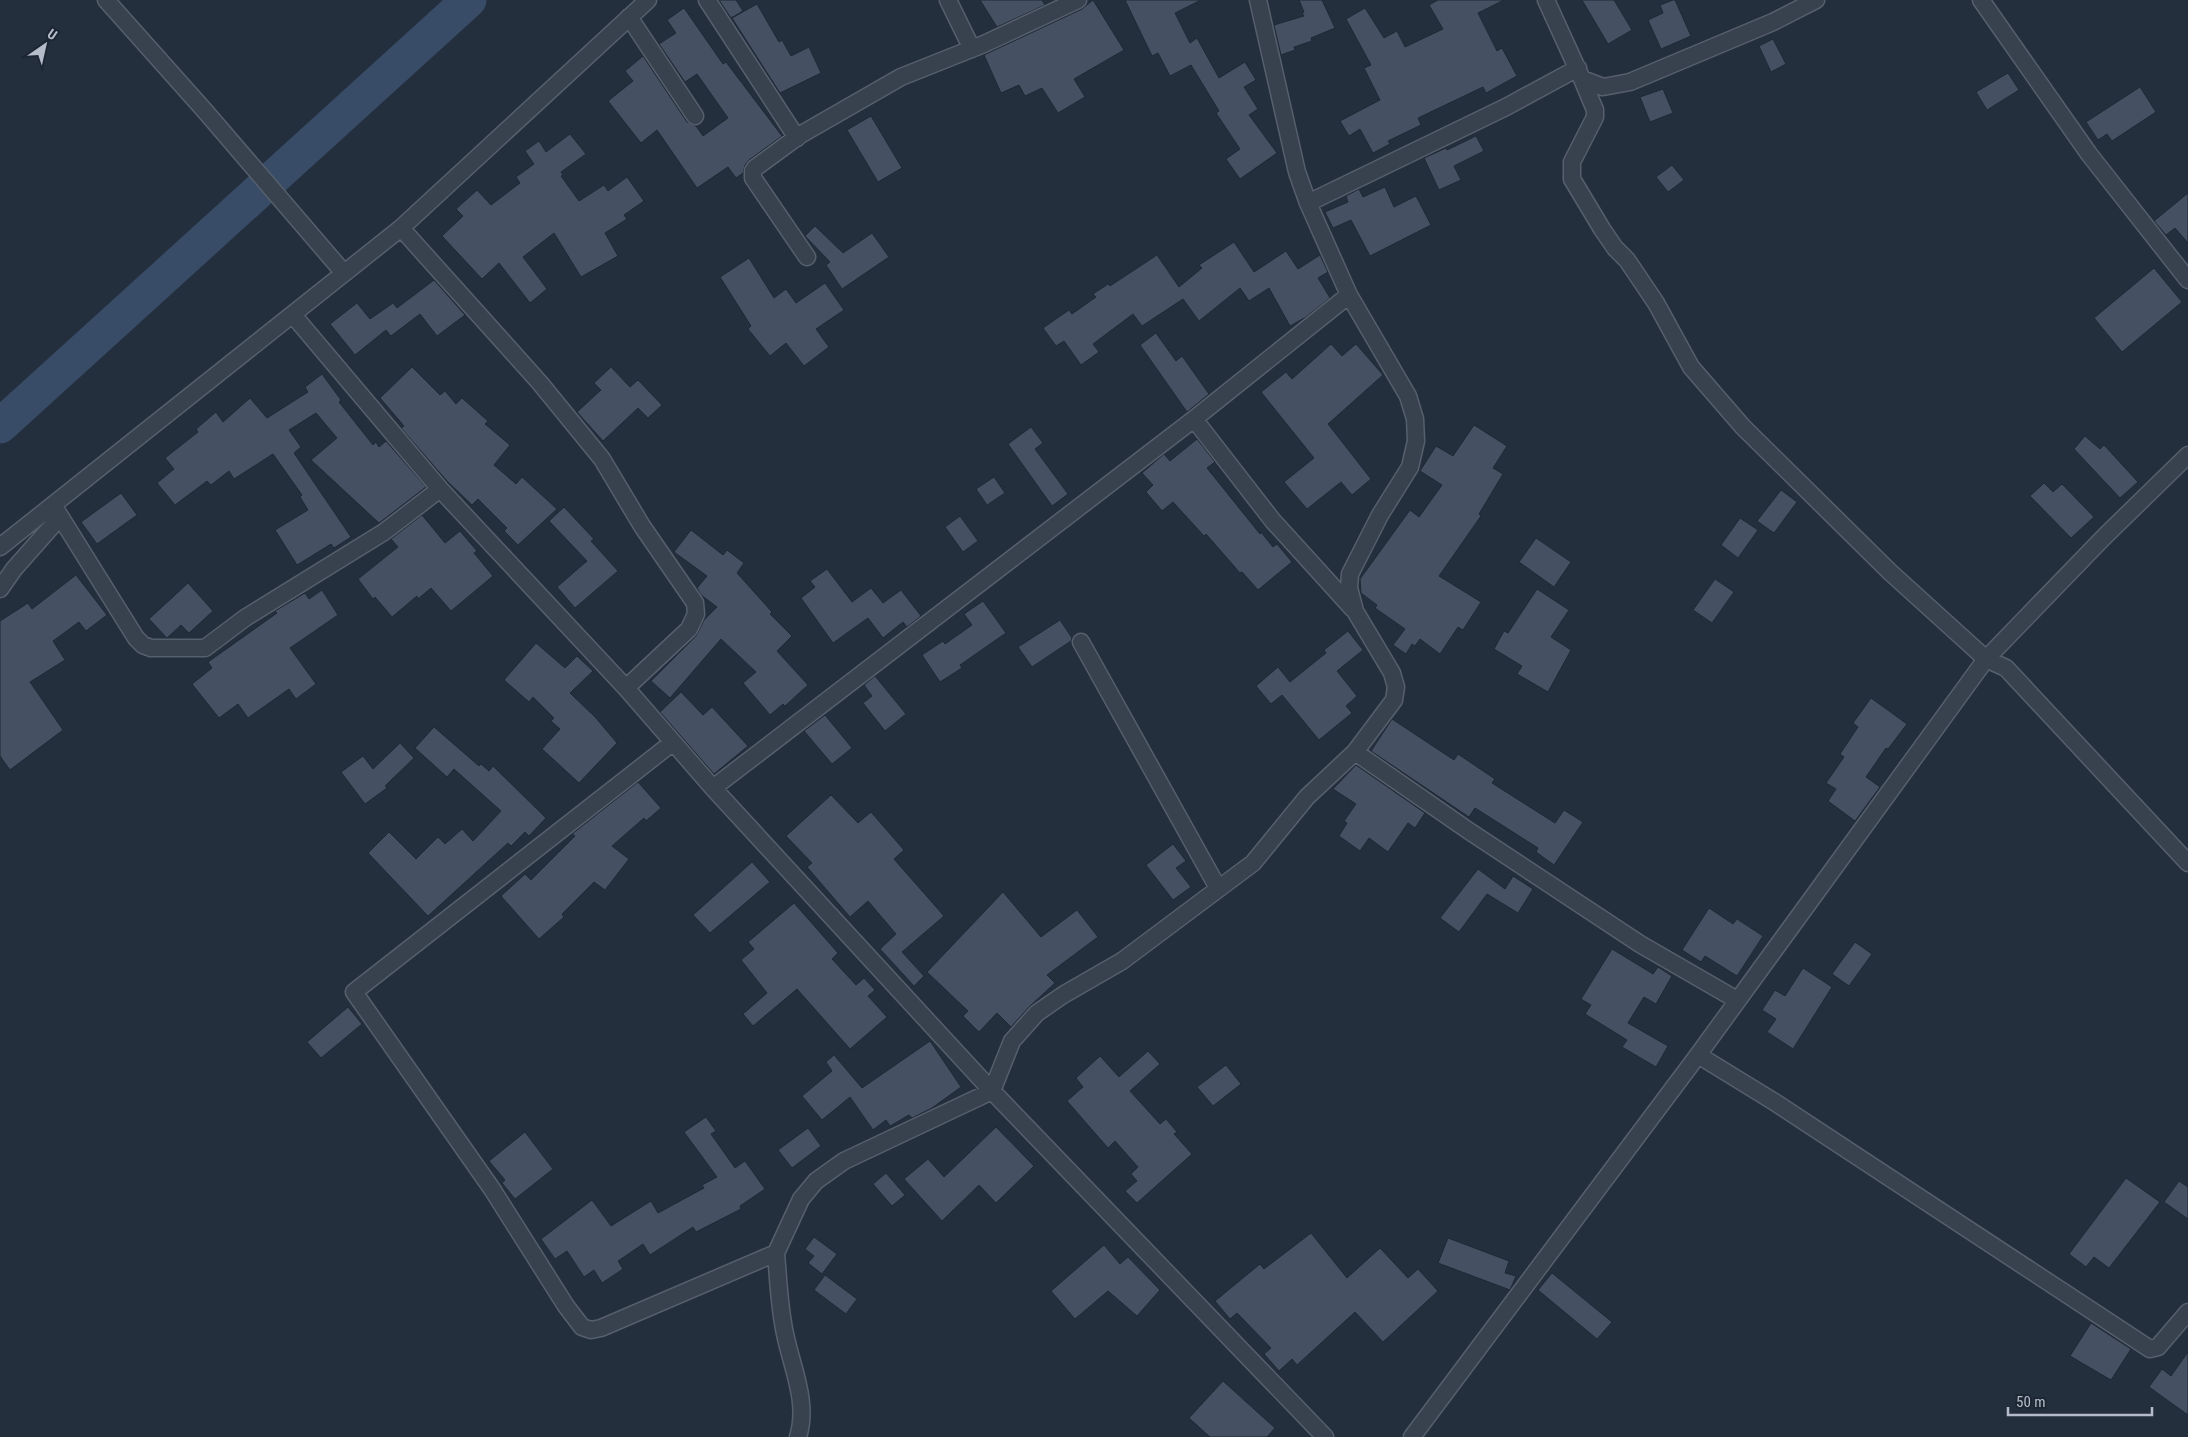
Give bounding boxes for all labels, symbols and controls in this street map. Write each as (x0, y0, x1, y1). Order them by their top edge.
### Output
north arrow (20, 20, 70, 70)
text: U (44, 25, 60, 43)
scale bar (2008, 1384, 2152, 1416)
text: 50 m (2016, 1393, 2046, 1411)

